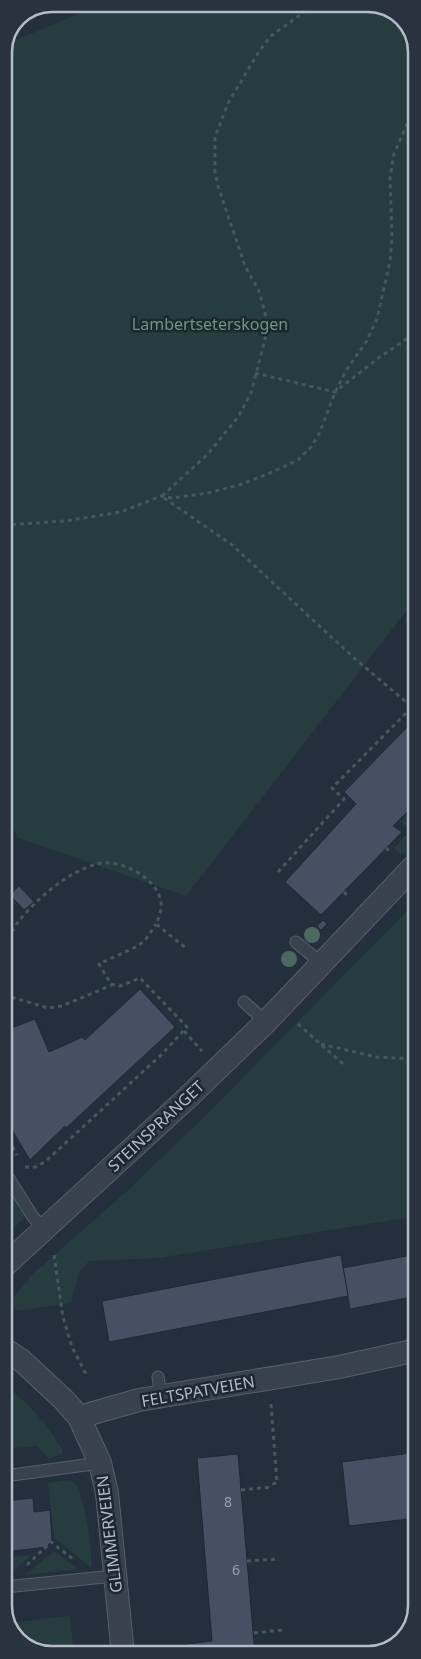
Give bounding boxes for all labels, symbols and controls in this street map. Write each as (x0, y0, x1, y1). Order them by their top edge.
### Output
park label: Lambertseterskogen (132, 313, 288, 335)
street label: STEINSPRANGET (103, 1075, 209, 1176)
street label: FELTSPATVEIEN (140, 1370, 256, 1412)
street label: GLIMMERVEIEN (91, 1474, 127, 1594)
house number: 8 (224, 1492, 232, 1511)
house number: 6 (232, 1560, 240, 1579)

